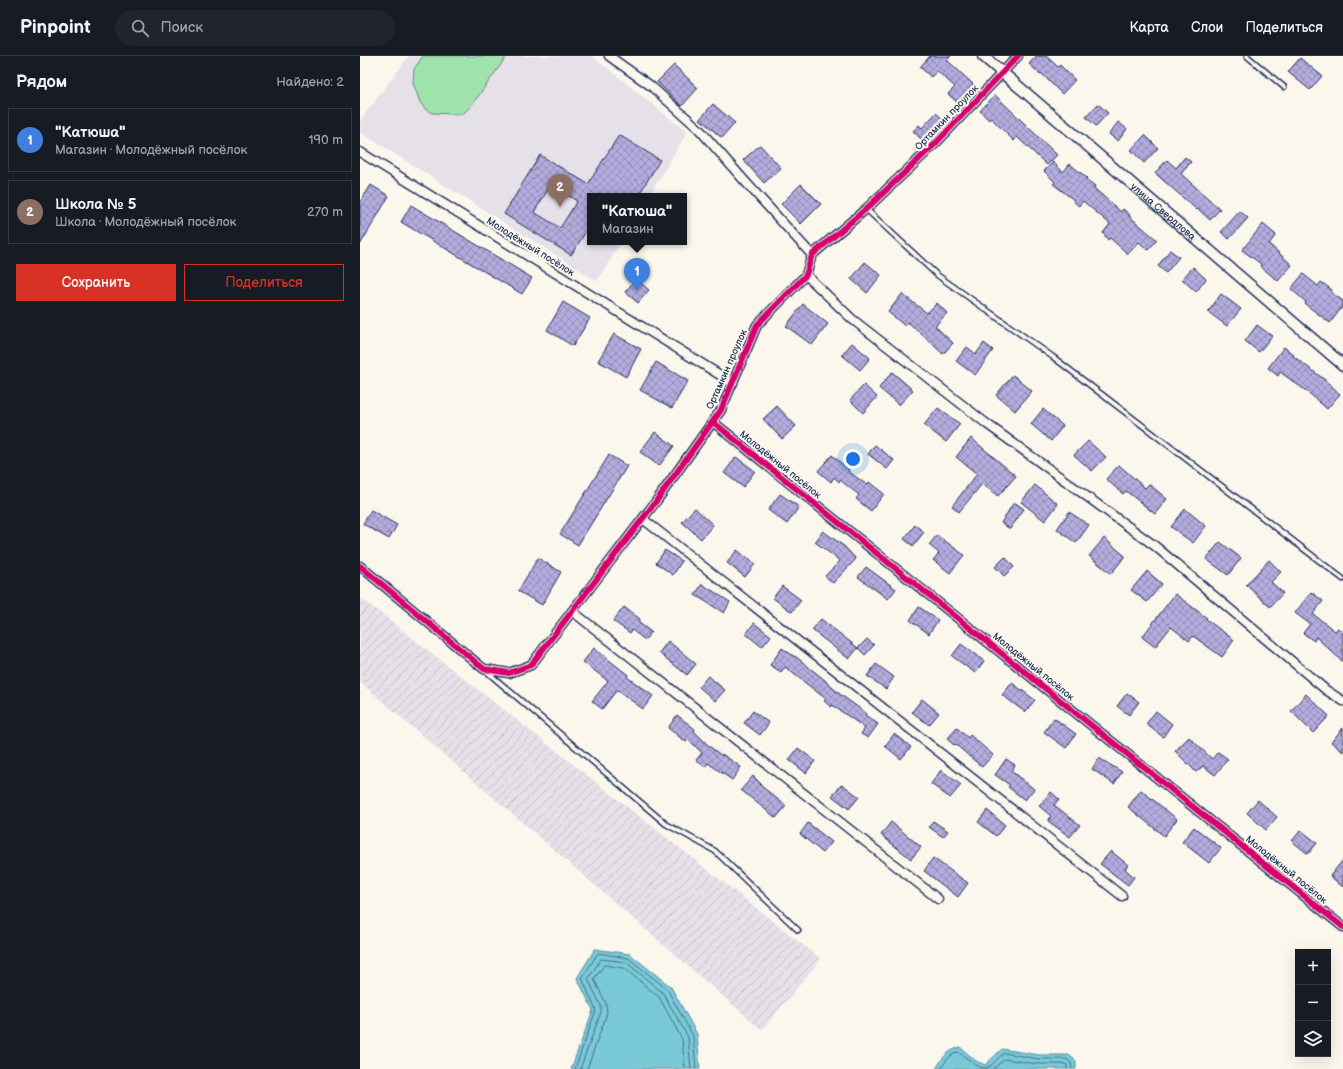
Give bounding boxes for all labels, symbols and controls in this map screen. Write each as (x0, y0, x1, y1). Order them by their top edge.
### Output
search box (115, 10, 395, 46)
text: Pinpoint (20, 16, 91, 39)
icon: search (129, 17, 151, 39)
text: Поиск (161, 18, 203, 37)
text: Карта (1129, 19, 1169, 36)
text: Слои (1191, 19, 1223, 36)
text: Поделиться (1245, 19, 1323, 36)
text: Рядом (16, 72, 67, 92)
text: Найдено: 2 (276, 74, 344, 90)
street label: Ортамкин проулок (912, 82, 981, 153)
text: "Катюша" (55, 123, 126, 142)
text: 1 (27, 132, 33, 148)
text: 190 m (309, 132, 343, 148)
text: Магазин · Молодёжный посёлок (55, 142, 247, 158)
pin: 2 (547, 174, 573, 207)
street label: улица Свердлова (1128, 181, 1198, 243)
popup (587, 193, 687, 245)
text: Школа № 5 (55, 195, 136, 214)
text: "Катюша" (602, 202, 672, 221)
text: 2 (26, 204, 34, 220)
text: 270 m (307, 204, 343, 220)
text: Школа · Молодёжный посёлок (55, 214, 236, 230)
street label: Молодёжный посёлок (484, 215, 577, 279)
text: Магазин (602, 221, 654, 237)
pin: 1 (624, 258, 650, 291)
button: Сохранить (16, 264, 176, 301)
button: Поделиться (184, 264, 344, 301)
street label: Ортамкин проулок (704, 327, 750, 411)
street label: Молодёжный посёлок (737, 428, 824, 502)
your location (843, 449, 863, 469)
street label: Молодёжный посёлок (990, 630, 1077, 704)
street label: Молодёжный посёлок (1243, 833, 1330, 907)
map controls (1295, 949, 1331, 1057)
button: + (1295, 949, 1331, 985)
button: − (1295, 985, 1331, 1021)
button: layers (1295, 1021, 1331, 1057)

